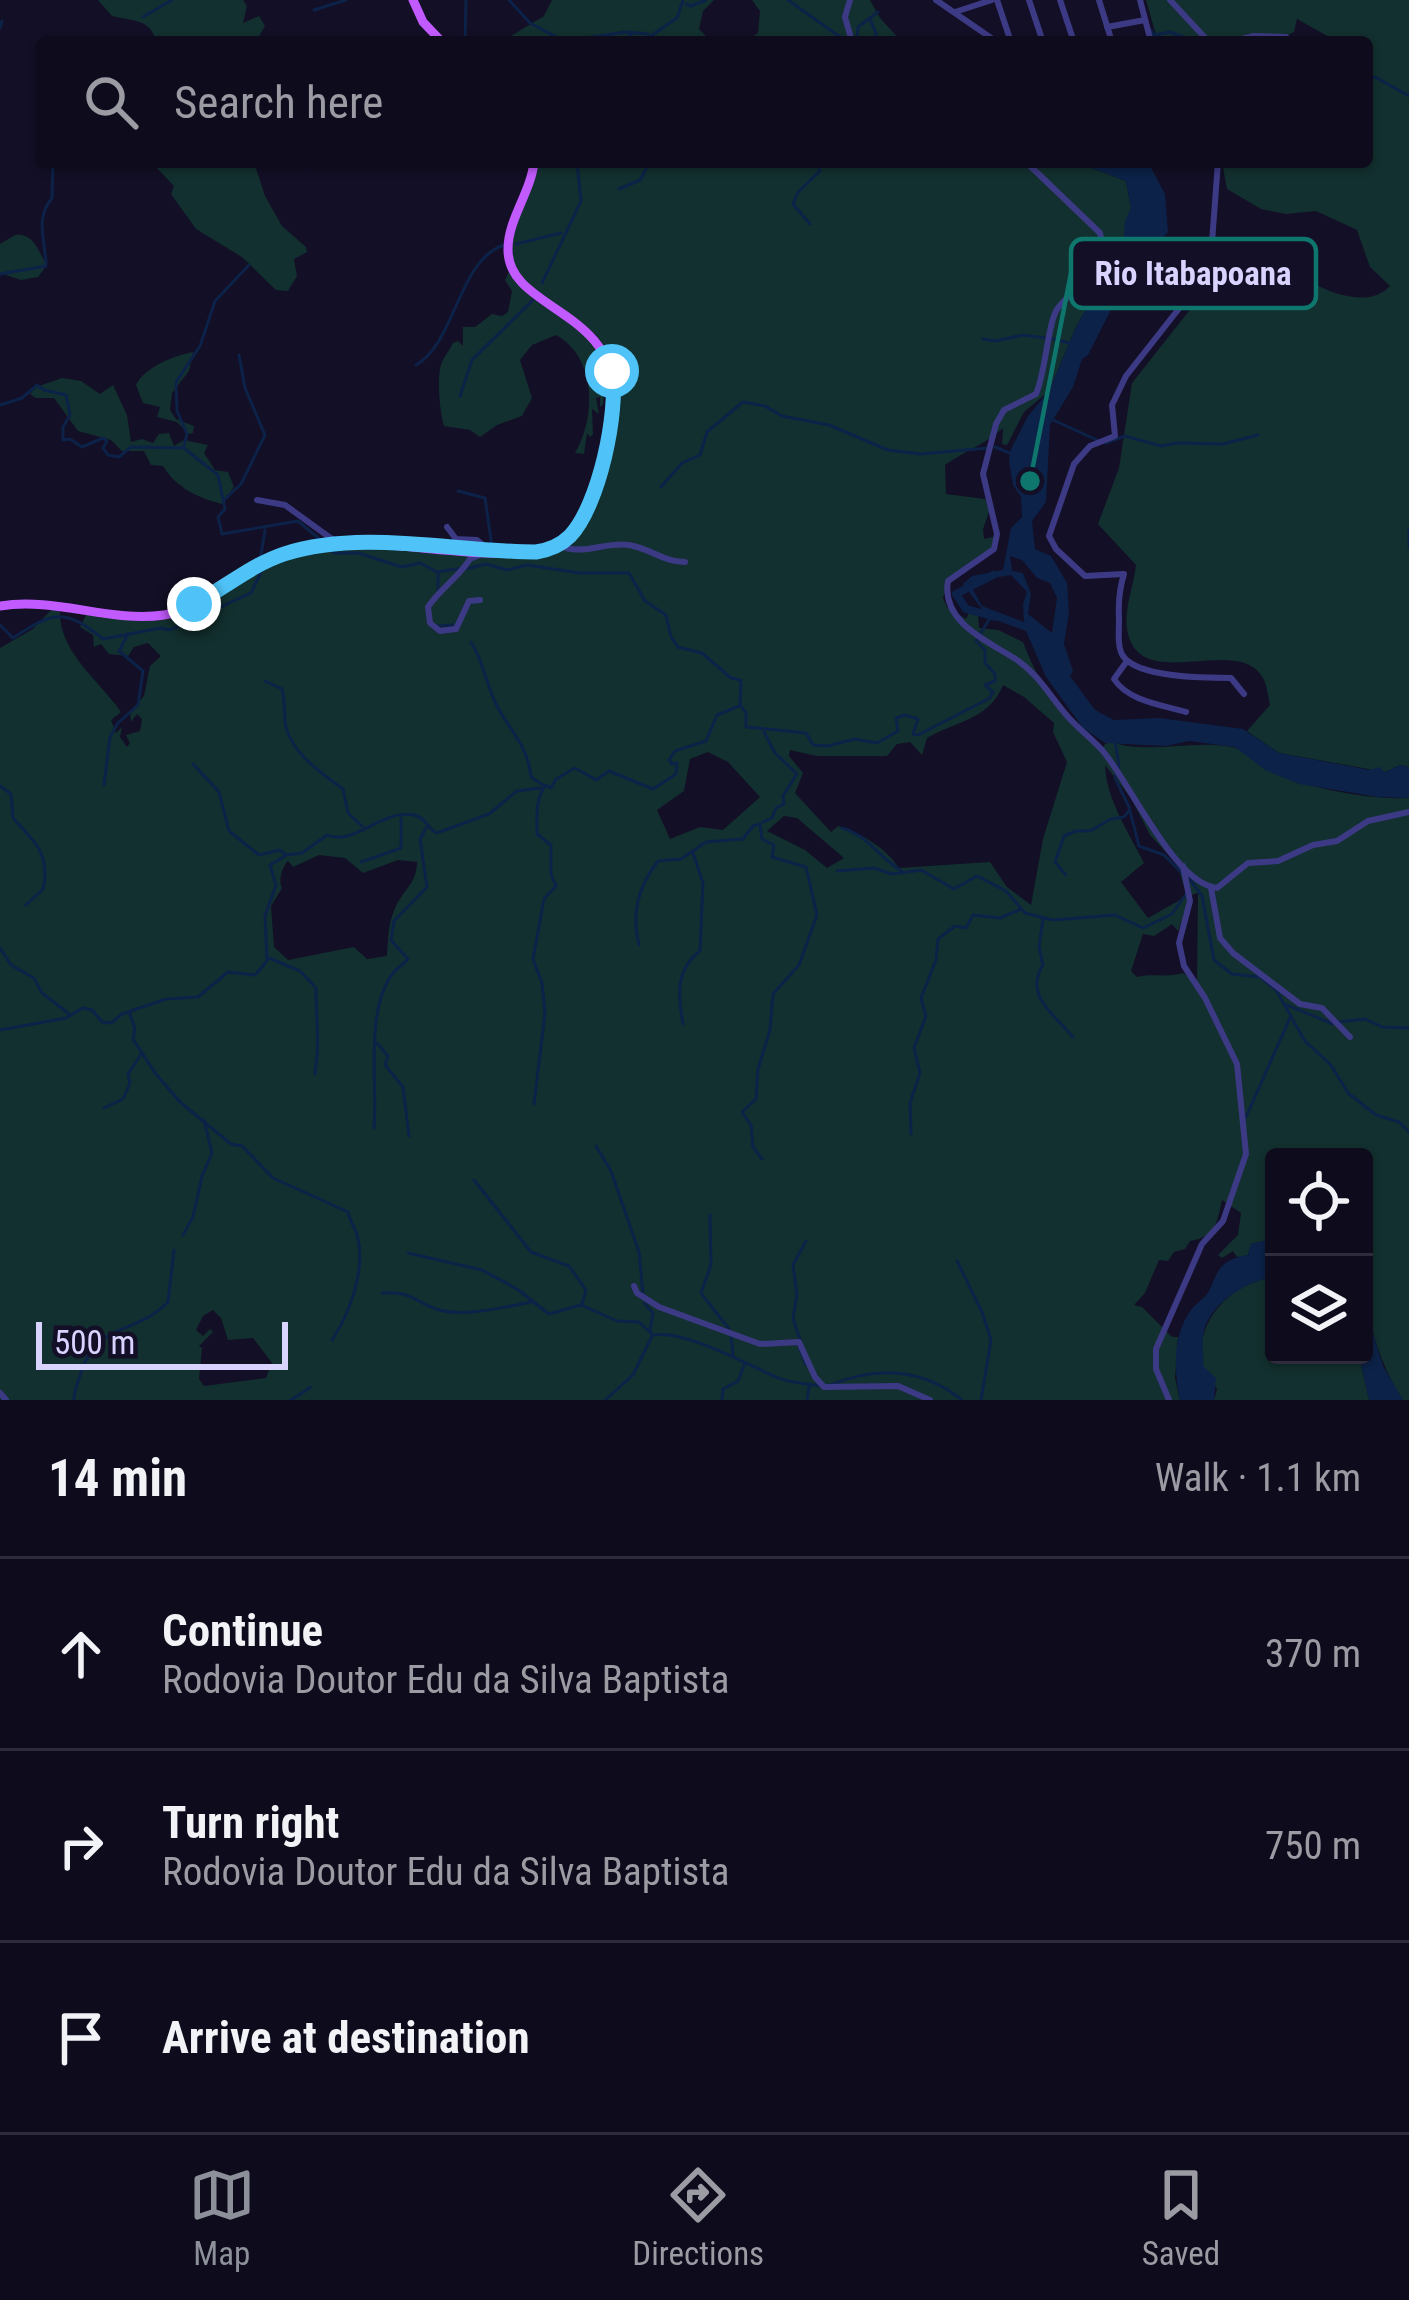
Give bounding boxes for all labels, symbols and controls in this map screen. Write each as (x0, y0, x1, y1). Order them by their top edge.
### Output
search box (36, 36, 1373, 168)
icon: search (78, 69, 144, 135)
text: Search here (174, 76, 383, 129)
callout: Rio Itabapoana (1071, 239, 1316, 308)
text: Rio Itabapoana (1094, 254, 1292, 293)
route start (585, 344, 639, 398)
route end (167, 577, 221, 631)
map controls (1265, 1148, 1373, 1364)
button: locate (1265, 1148, 1373, 1256)
button: layers (1265, 1256, 1373, 1364)
scale bar (36, 1316, 288, 1369)
text: 500 m (54, 1323, 135, 1362)
text: 14 min (48, 1449, 187, 1508)
text: Walk · 1.1 km (1155, 1455, 1361, 1501)
text: Continue (162, 1604, 323, 1657)
icon: ahead (48, 1621, 114, 1687)
text: 370 m (1265, 1631, 1361, 1677)
text: Rodovia Doutor Edu da Silva Baptista (162, 1657, 729, 1703)
text: Turn right (162, 1796, 339, 1849)
icon: right (48, 1813, 114, 1879)
text: 750 m (1265, 1823, 1361, 1869)
text: Rodovia Doutor Edu da Silva Baptista (162, 1849, 729, 1895)
icon: arrive (48, 2005, 114, 2071)
text: Arrive at destination (162, 2011, 530, 2064)
tab: Map (189, 2162, 255, 2273)
tab: Directions (632, 2162, 764, 2273)
tab: Saved (1142, 2162, 1220, 2273)

